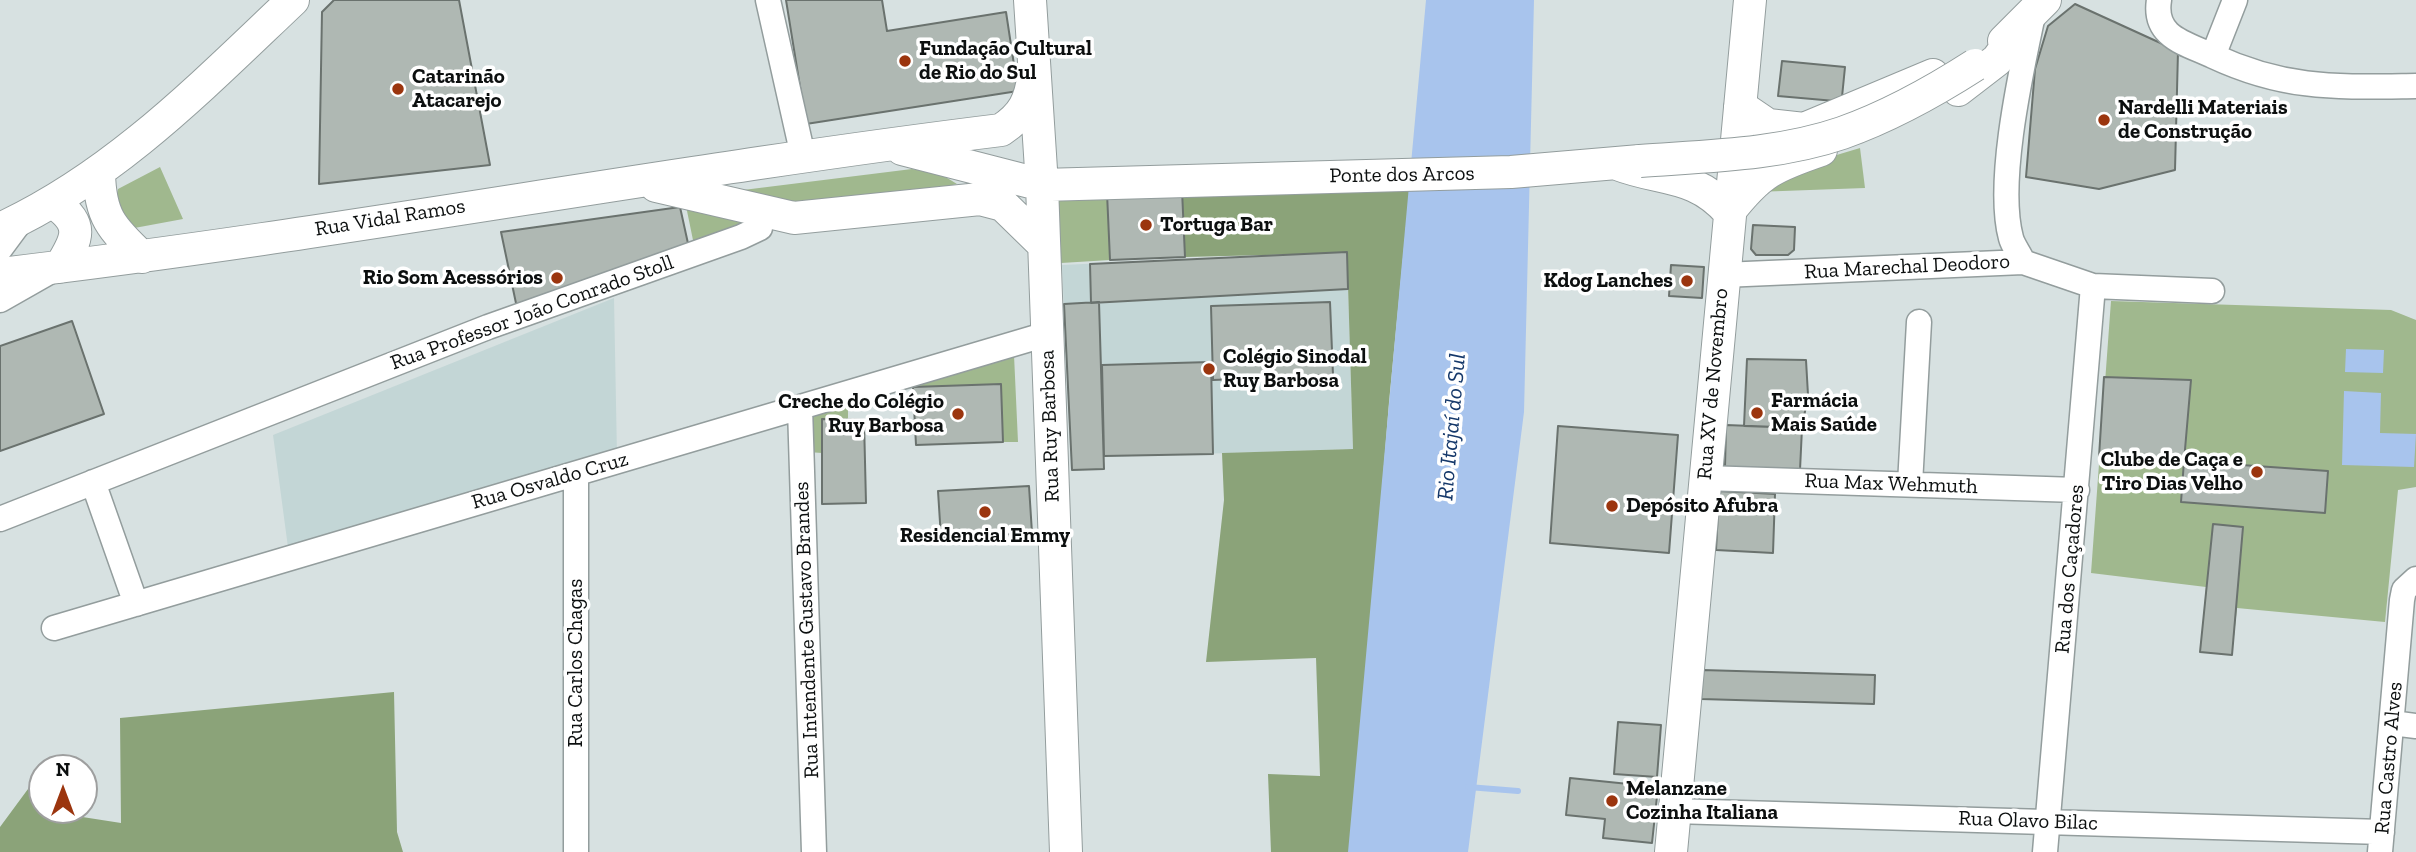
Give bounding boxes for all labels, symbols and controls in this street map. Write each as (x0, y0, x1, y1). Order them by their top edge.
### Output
place label: Fundação Cultural de Rio do Sul (919, 36, 1092, 86)
marker: Fundação Cultural de Rio do Sul (897, 53, 913, 69)
place label: Catarinão Atacarejo (412, 64, 505, 114)
marker: Catarinão Atacarejo (390, 81, 406, 97)
place label: Nardelli Materiais de Construção (2118, 95, 2288, 145)
marker: Nardelli Materiais de Construção (2096, 112, 2112, 128)
street label: Ponte dos Arcos (1329, 161, 1475, 189)
street label: Rua Vidal Ramos (313, 194, 467, 242)
place label: Tortuga Bar (1160, 212, 1273, 238)
marker: Tortuga Bar (1138, 217, 1154, 233)
street label: Rua Marechal Deodoro (1803, 249, 2011, 285)
street label: Rua Professor João Conrado Stoll (387, 250, 677, 376)
place label: Rio Som Acessórios (363, 265, 543, 291)
place label: Kdog Lanches (1543, 268, 1673, 294)
marker: Rio Som Acessórios (549, 270, 565, 286)
marker: Kdog Lanches (1679, 273, 1695, 289)
street label: Rua XV de Novembro (1692, 287, 1734, 481)
place label: Colégio Sinodal Ruy Barbosa (1223, 344, 1367, 394)
street label: Rua Ruy Barbosa (1035, 349, 1065, 503)
water label: Rio Itajaí do Sul (1432, 352, 1472, 502)
marker: Colégio Sinodal Ruy Barbosa (1201, 361, 1217, 377)
place label: Farmácia Mais Saúde (1771, 388, 1877, 438)
place label: Creche do Colégio Ruy Barbosa (778, 389, 944, 439)
marker: Farmácia Mais Saúde (1749, 405, 1765, 421)
marker: Creche do Colégio Ruy Barbosa (950, 406, 966, 422)
street label: Rua Osvaldo Cruz (469, 447, 631, 515)
place label: Clube de Caça e Tiro Dias Velho (2101, 447, 2243, 497)
marker: Clube de Caça e Tiro Dias Velho (2249, 464, 2265, 480)
street label: Rua Max Wehmuth (1804, 468, 1978, 500)
street label: Rua Intendente Gustavo Brandes (789, 481, 825, 779)
street label: Rua dos Caçadores (2050, 483, 2090, 655)
place label: Depósito Afubra (1626, 493, 1778, 519)
marker: Depósito Afubra (1604, 498, 1620, 514)
marker: Residencial Emmy (977, 504, 993, 520)
place label: Residencial Emmy (900, 523, 1070, 549)
street label: Rua Carlos Chagas (563, 579, 589, 747)
street label: Rua Castro Alves (2370, 681, 2408, 835)
north arrow (28, 754, 98, 824)
text: N (56, 758, 70, 781)
place label: Melanzane Cozinha Italiana (1626, 776, 1778, 826)
marker: Melanzane Cozinha Italiana (1604, 793, 1620, 809)
street label: Rua Olavo Bilac (1958, 806, 2098, 836)

